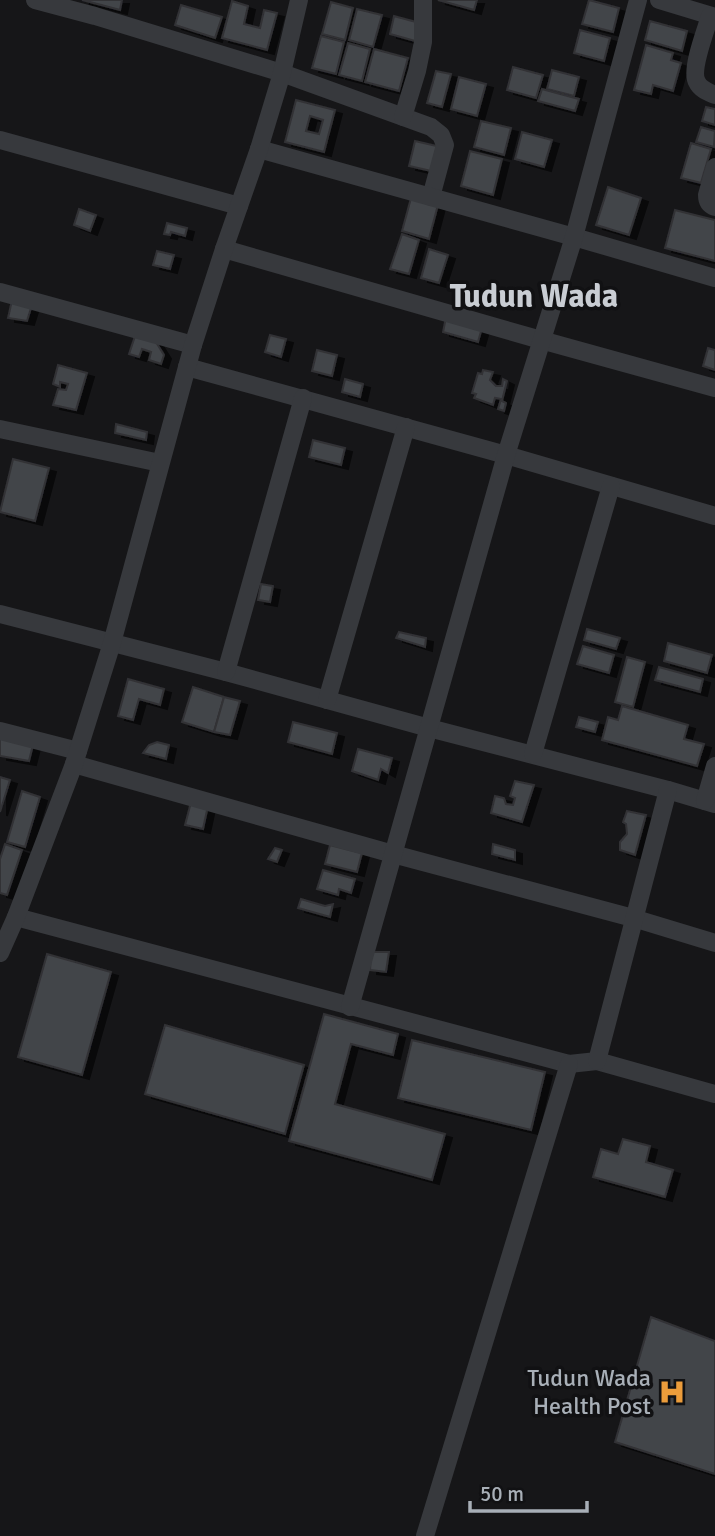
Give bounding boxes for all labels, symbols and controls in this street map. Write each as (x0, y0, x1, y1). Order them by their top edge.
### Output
district label: Tudun Wada (450, 277, 618, 316)
place label: Tudun Wada Health Post (527, 1363, 651, 1421)
hospital icon: Tudun Wada Health Post (657, 1377, 687, 1407)
scale bar (470, 1470, 587, 1514)
text: 50 m (480, 1481, 524, 1507)

